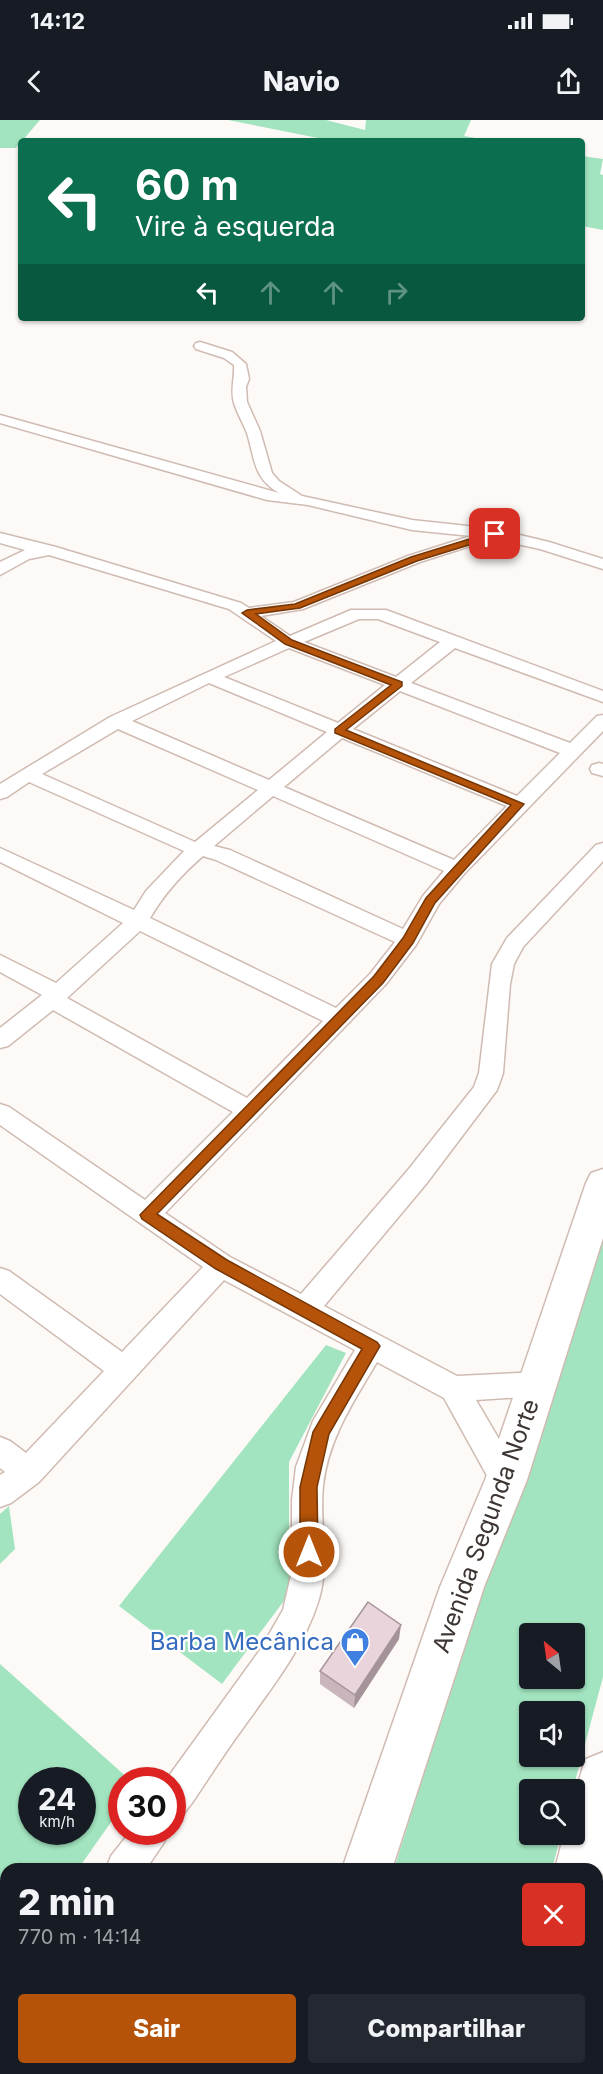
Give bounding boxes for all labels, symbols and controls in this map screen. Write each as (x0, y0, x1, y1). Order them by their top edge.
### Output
text: 14:12 (30, 8, 85, 34)
icon: back (18, 65, 51, 98)
text: Navio (263, 65, 340, 98)
icon: share (552, 65, 585, 98)
text: 60 m (135, 159, 239, 210)
icon: left (36, 162, 114, 240)
text: Vire à esquerda (135, 210, 336, 243)
icon: left (191, 276, 224, 309)
icon: ahead (254, 276, 287, 309)
icon: ahead (317, 276, 350, 309)
icon: right (380, 276, 413, 309)
pin (469, 508, 520, 559)
icon: arrive (478, 517, 511, 550)
street label: Avenida Segunda Norte (426, 1395, 545, 1657)
position arrow (277, 1520, 341, 1584)
north arrow (519, 1623, 585, 1689)
map controls (519, 1623, 585, 1845)
shop icon: Barba Mecânica (339, 1626, 371, 1668)
place label: Barba Mecânica (150, 1627, 334, 1656)
button: sound (519, 1701, 585, 1767)
speed limit sign: 30 (108, 1767, 186, 1845)
button: search (519, 1779, 585, 1845)
text: 24 (38, 1781, 76, 1817)
text: km/h (39, 1812, 75, 1831)
text: 2 min (18, 1880, 115, 1924)
button: close (522, 1883, 585, 1946)
text: 770 m · 14:14 (18, 1925, 141, 1949)
button: Sair (18, 1994, 296, 2063)
button: Compartilhar (308, 1994, 585, 2063)

